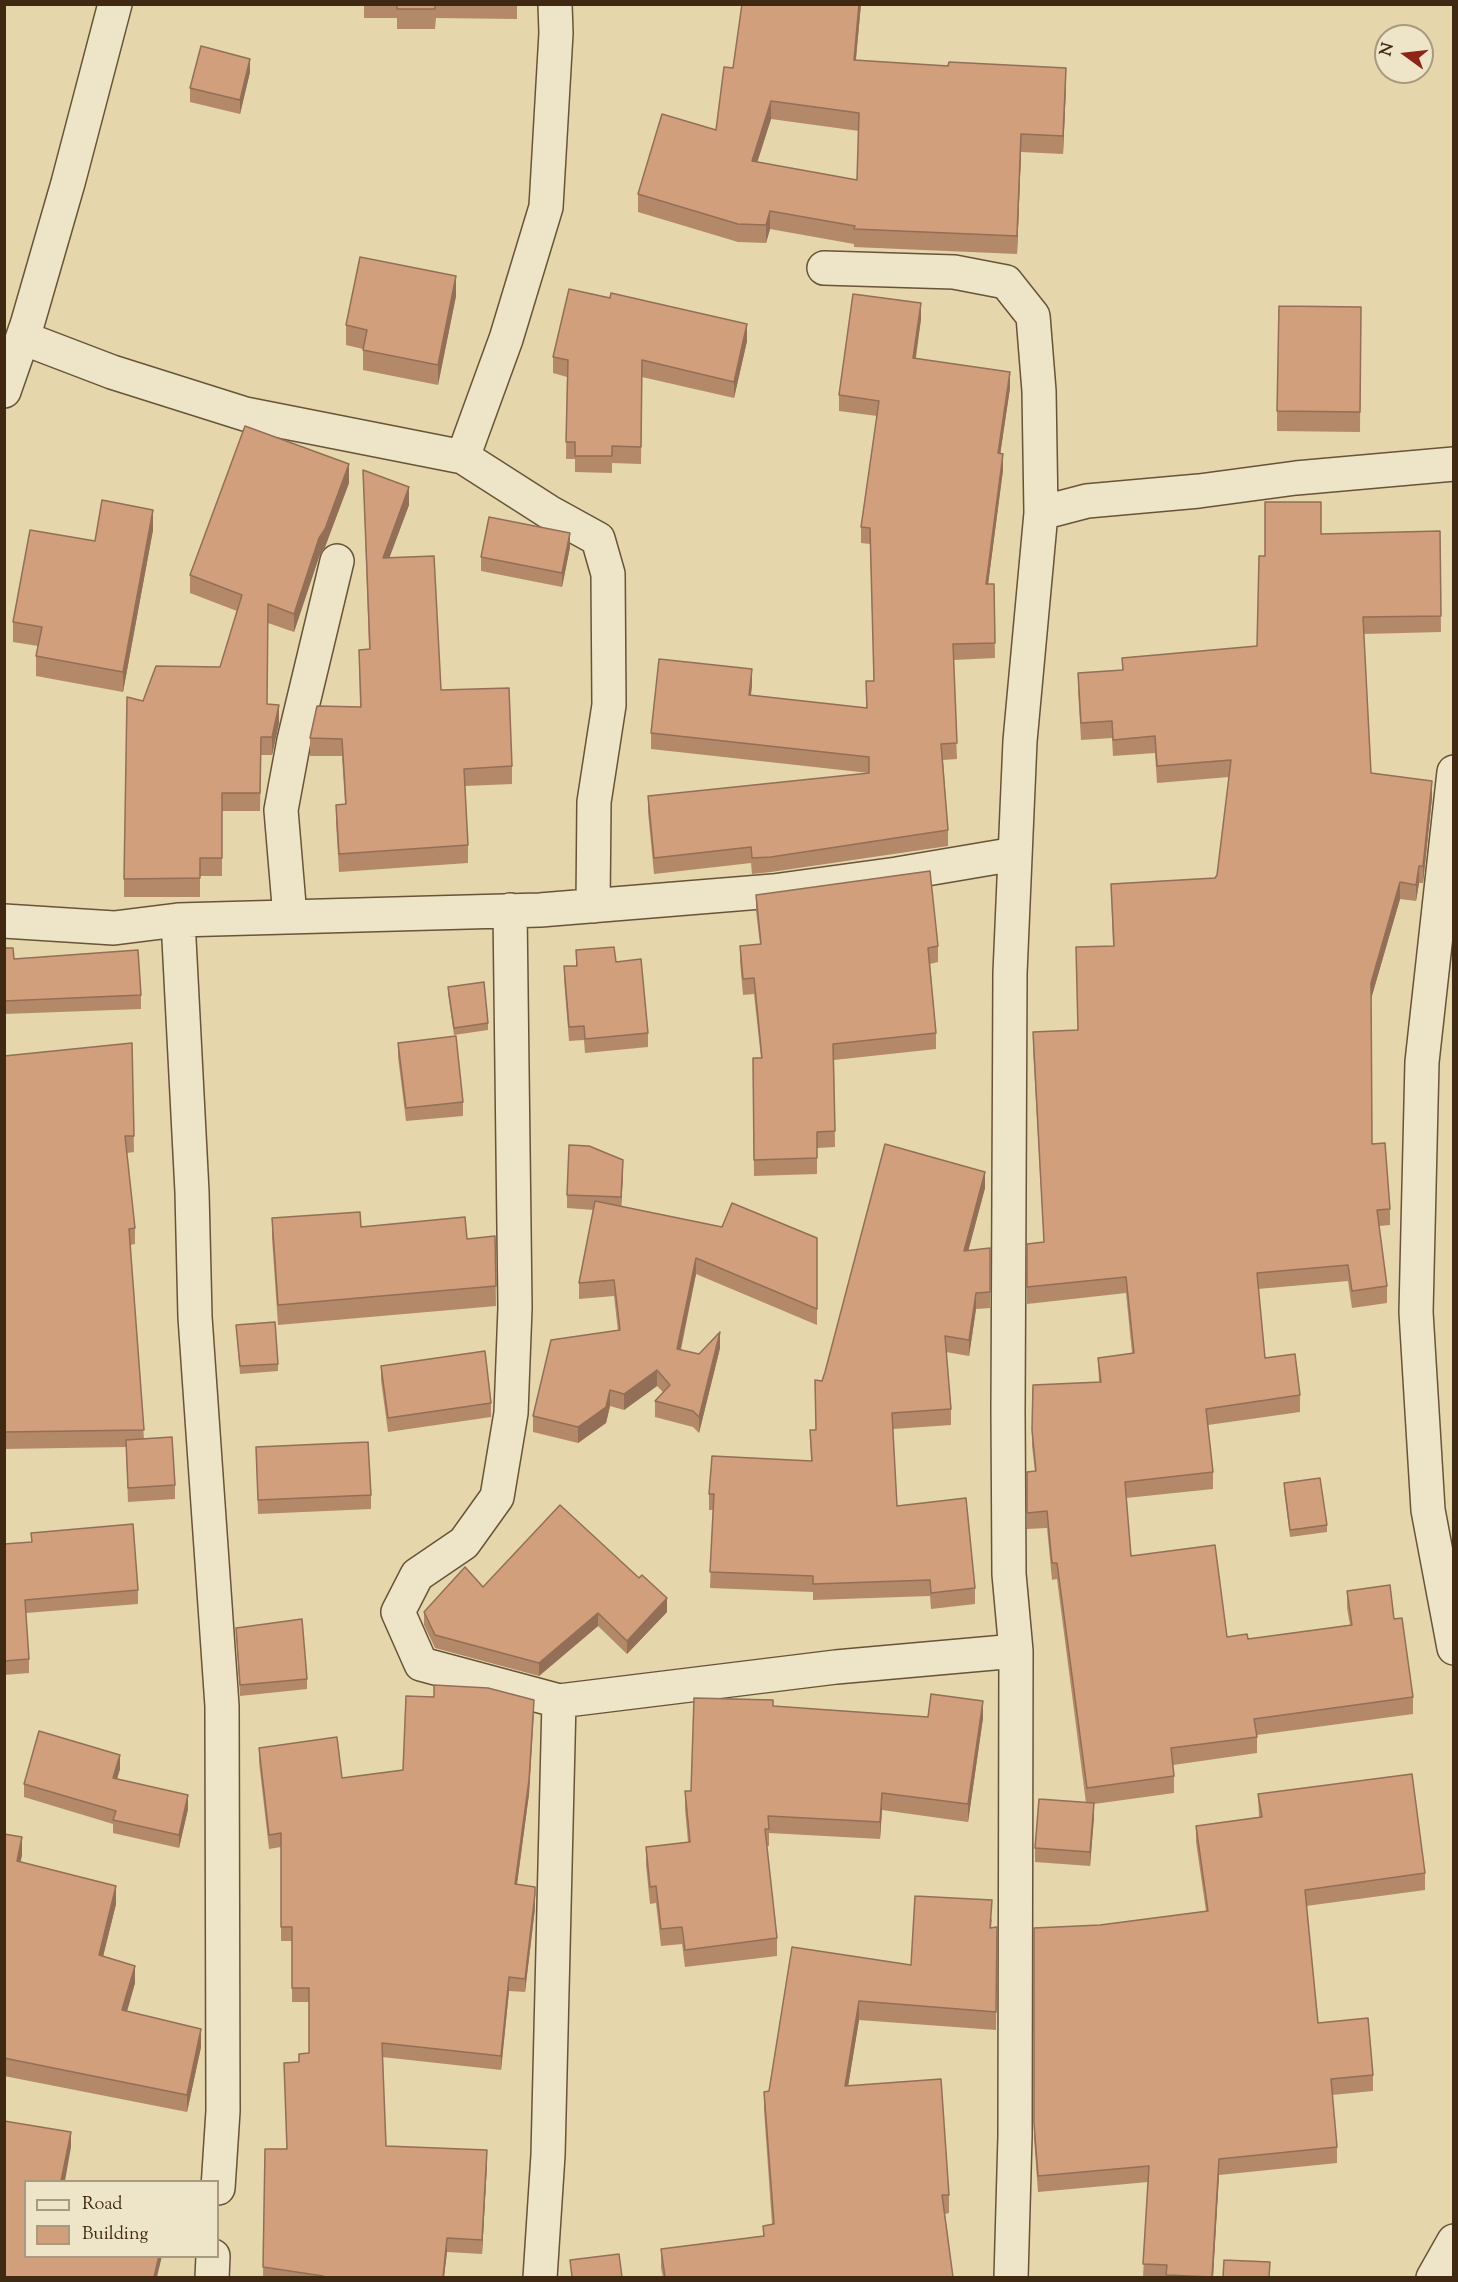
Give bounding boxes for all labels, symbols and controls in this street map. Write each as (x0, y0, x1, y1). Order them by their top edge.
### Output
north arrow (1374, 24, 1434, 84)
text: N (1375, 41, 1401, 59)
legend (24, 2180, 219, 2258)
text: Road (82, 2192, 122, 2218)
text: Building (82, 2222, 148, 2248)

